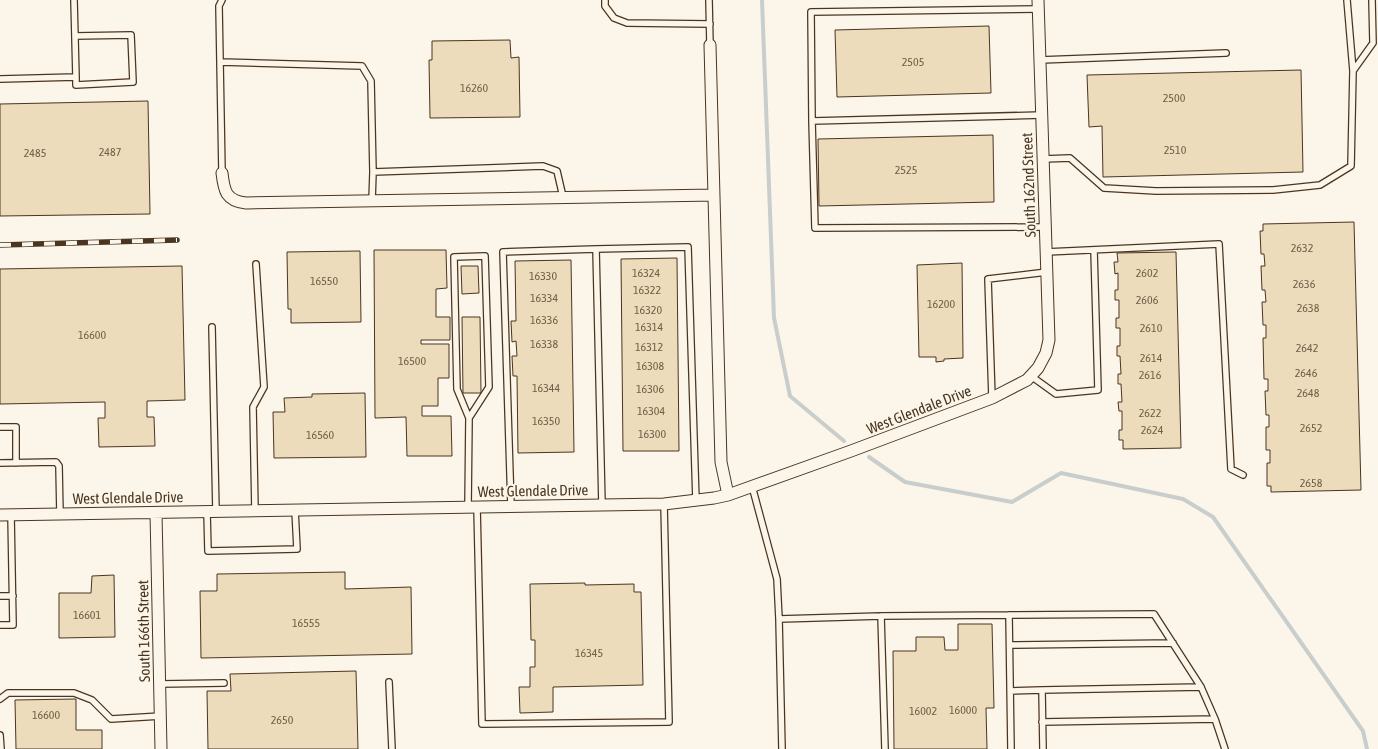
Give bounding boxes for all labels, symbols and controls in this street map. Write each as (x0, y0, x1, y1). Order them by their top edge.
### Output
house number: 2505 (902, 55, 924, 69)
house number: 16260 (460, 81, 488, 95)
house number: 2500 (1163, 91, 1186, 105)
street label: South 162nd Street (1018, 132, 1039, 238)
house number: 2510 (1164, 143, 1187, 157)
house number: 2487 (99, 145, 122, 159)
house number: 2485 (24, 146, 46, 160)
house number: 2525 (895, 163, 917, 177)
house number: 2632 (1291, 241, 1313, 255)
house number: 16324 (632, 266, 660, 280)
house number: 2602 (1136, 266, 1158, 280)
house number: 16330 (529, 269, 557, 283)
house number: 16550 (310, 274, 338, 288)
house number: 2636 (1293, 277, 1316, 291)
house number: 16322 (633, 283, 661, 297)
house number: 16334 (530, 291, 558, 305)
house number: 2606 (1136, 293, 1159, 307)
house number: 16200 (927, 297, 955, 311)
house number: 2638 (1297, 301, 1320, 315)
house number: 16320 (634, 303, 662, 317)
house number: 16336 (530, 313, 558, 327)
house number: 16314 (635, 320, 663, 334)
house number: 2610 (1140, 321, 1163, 335)
house number: 16600 (78, 328, 106, 342)
house number: 16338 (530, 337, 558, 351)
house number: 16312 (635, 340, 663, 354)
house number: 2642 (1296, 341, 1318, 355)
house number: 2614 (1140, 351, 1163, 365)
house number: 16500 (398, 354, 426, 368)
house number: 16308 (636, 359, 664, 373)
house number: 2646 (1295, 366, 1318, 380)
house number: 2616 (1139, 368, 1162, 382)
house number: 16344 (532, 381, 560, 395)
house number: 16306 (636, 382, 664, 396)
street label: West Glendale Drive (864, 382, 974, 437)
house number: 2648 (1297, 386, 1320, 400)
house number: 16304 (637, 404, 665, 418)
house number: 2622 (1139, 406, 1161, 420)
house number: 16350 (532, 414, 560, 428)
house number: 2652 (1300, 421, 1322, 435)
house number: 2624 (1141, 423, 1164, 437)
house number: 16300 (638, 427, 666, 441)
house number: 16560 (306, 428, 334, 442)
house number: 2658 (1300, 476, 1323, 490)
street label: West Glendale Drive (478, 481, 589, 500)
street label: West Glendale Drive (73, 488, 184, 507)
street label: South 166th Street (134, 580, 153, 682)
house number: 16601 (73, 608, 101, 622)
house number: 16555 (292, 616, 320, 630)
house number: 16345 (575, 646, 603, 660)
house number: 16000 (949, 703, 977, 717)
house number: 16002 (909, 704, 937, 718)
house number: 16600 (32, 708, 60, 722)
house number: 2650 (271, 713, 294, 727)

